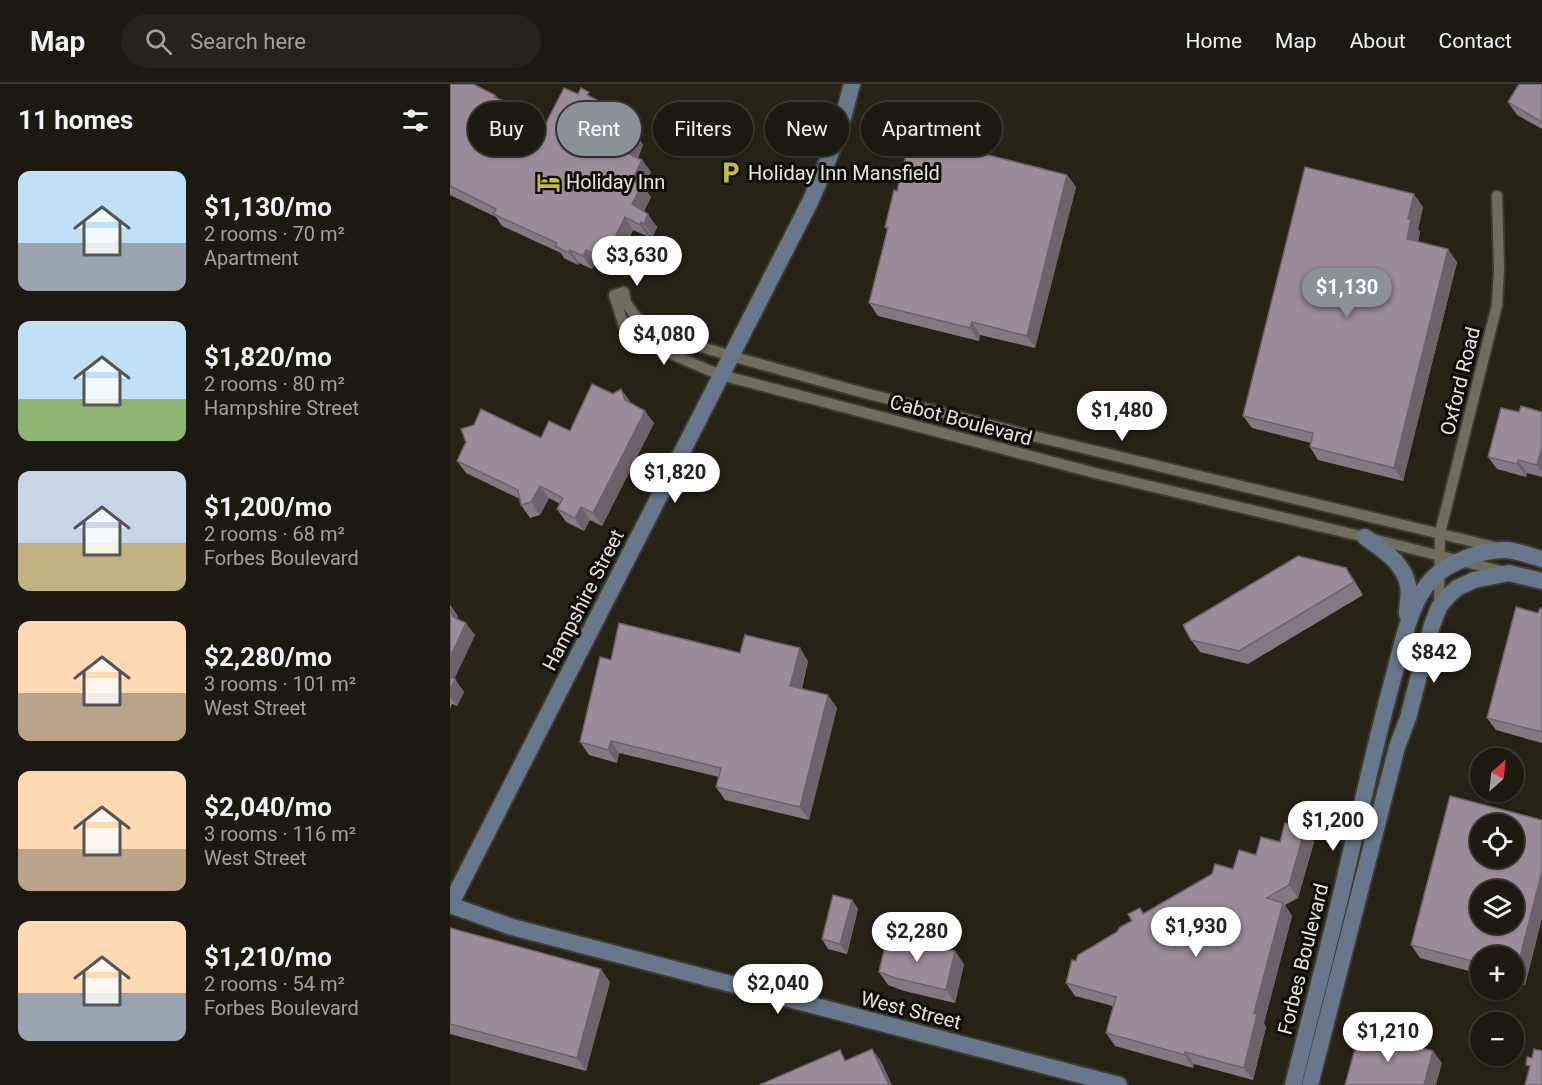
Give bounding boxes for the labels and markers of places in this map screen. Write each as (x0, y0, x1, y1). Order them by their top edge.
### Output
parking icon: Holiday Inn Mansfield (717, 160, 743, 186)
place label: Holiday Inn Mansfield (748, 161, 940, 185)
hotel icon: Holiday Inn (535, 169, 561, 195)
place label: Holiday Inn (566, 170, 665, 194)
pin: $3,630 (588, 236, 686, 287)
pin: $1,130 (1298, 268, 1396, 319)
pin: $4,080 (615, 315, 713, 366)
pin: $1,480 (1073, 391, 1171, 442)
pin: $1,820 (626, 453, 724, 504)
pin: $842 (1398, 633, 1470, 684)
pin: $1,200 (1284, 801, 1382, 852)
pin: $1,930 (1147, 907, 1245, 958)
pin: $2,280 (868, 912, 966, 963)
pin: $2,040 (729, 964, 827, 1015)
pin: $1,210 (1339, 1012, 1437, 1063)

